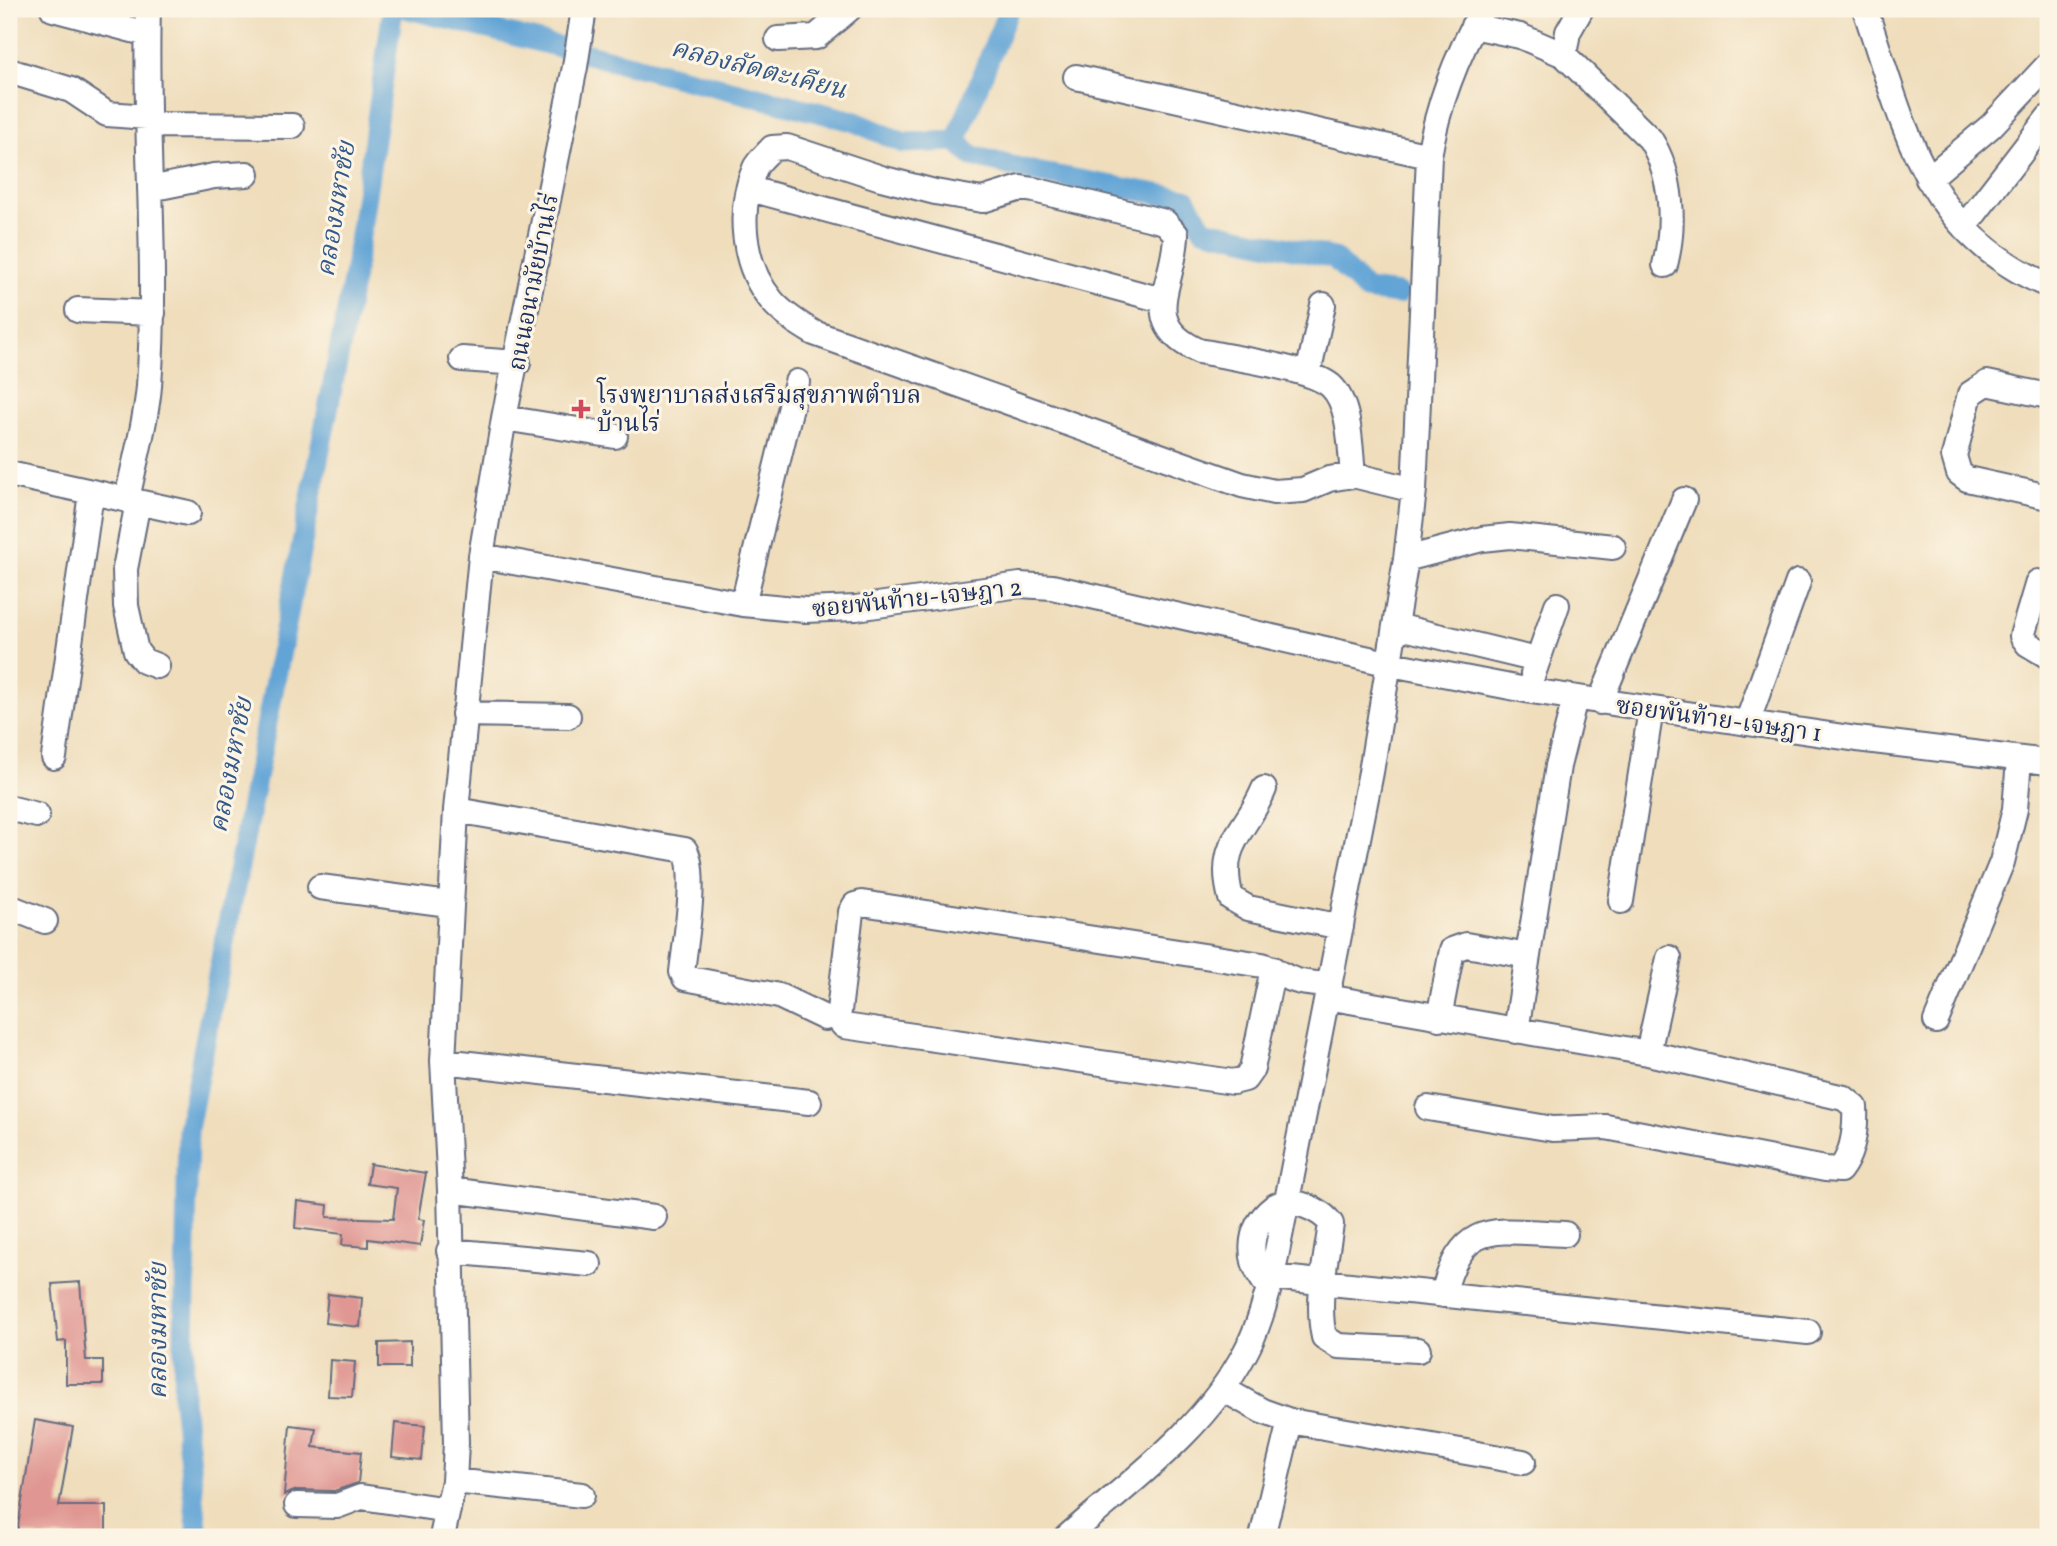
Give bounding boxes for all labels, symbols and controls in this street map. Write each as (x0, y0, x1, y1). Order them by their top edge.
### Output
water label: คลองลัดตะเคียน (667, 31, 851, 109)
water label: คลองมหาชัย (308, 137, 366, 280)
street label: ถนนอนามัยบ้านไร่ (498, 190, 569, 374)
place label: โรงพยาบาลส่งเสริมสุขภาพตำบล บ้านไร่ (596, 377, 921, 442)
marker: โรงพยาบาลส่งเสริมสุขภาพตำบล บ้านไร่ (571, 399, 591, 419)
street label: ซอยพันท้าย-เจษฎา 2 (810, 572, 1024, 628)
street label: ซอยพันท้าย-เจษฎา 1 (1614, 690, 1824, 752)
water label: คลองมหาชัย (201, 693, 263, 836)
water label: คลองมหาชัย (141, 1261, 177, 1399)

